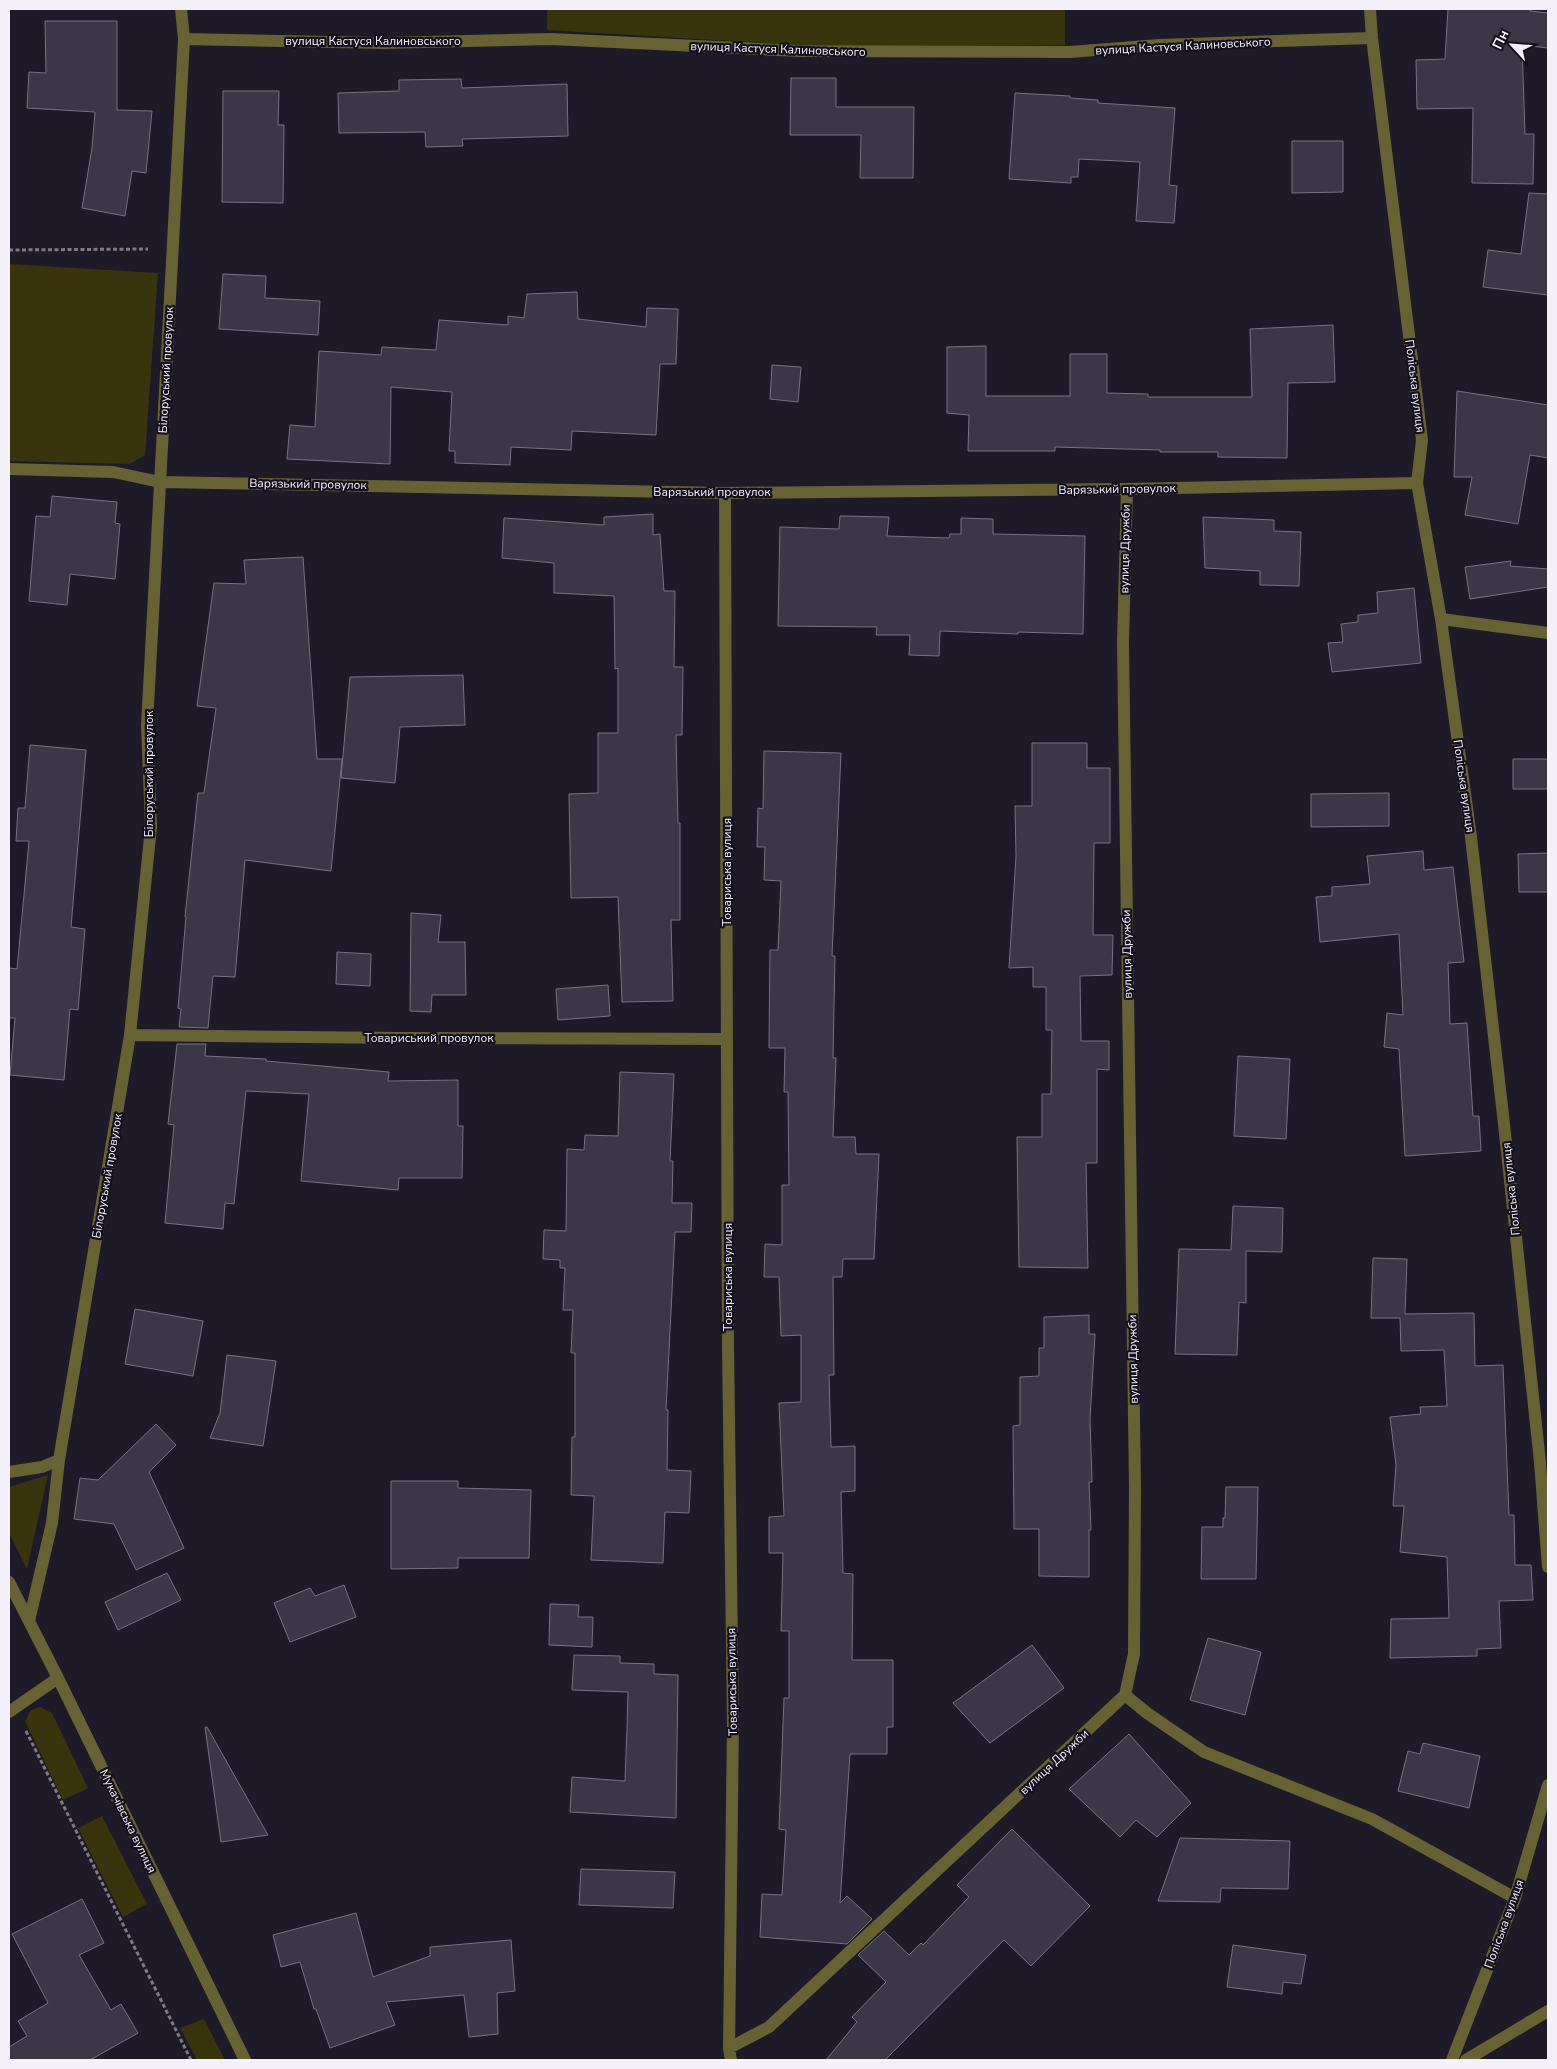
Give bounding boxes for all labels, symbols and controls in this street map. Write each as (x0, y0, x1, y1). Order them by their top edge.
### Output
north arrow (1487, 20, 1537, 70)
text: Пн (1488, 27, 1514, 52)
street label: вулиця Кастуся Калиновського (285, 33, 461, 49)
street label: вулиця Кастуся Калиновського (1095, 33, 1271, 59)
street label: вулиця Кастуся Калиновського (690, 38, 866, 60)
street label: Білоруський провулок (155, 306, 177, 434)
street label: Поліська вулиця (1401, 339, 1429, 433)
street label: Варязький провулок (249, 475, 368, 493)
street label: Варязький провулок (1058, 480, 1177, 498)
street label: Варязький провулок (653, 484, 771, 500)
street label: вулиця Дружби (1116, 504, 1134, 594)
street label: Білоруський провулок (141, 710, 157, 837)
street label: Поліська вулиця (1450, 739, 1478, 833)
street label: Товариська вулиця (719, 818, 735, 926)
street label: вулиця Дружби (1118, 909, 1136, 999)
street label: Товариський провулок (364, 1030, 494, 1046)
street label: Білоруський провулок (88, 1112, 126, 1240)
street label: Поліська вулиця (1498, 1142, 1524, 1236)
street label: Товариська вулиця (720, 1223, 736, 1331)
street label: вулиця Дружби (1124, 1314, 1142, 1404)
street label: Товариська вулиця (723, 1628, 741, 1736)
street label: вулиця Дружби (1016, 1726, 1092, 1798)
street label: Мукачівська вулиця (96, 1767, 160, 1875)
street label: Поліська вулиця (1480, 1877, 1528, 1971)

